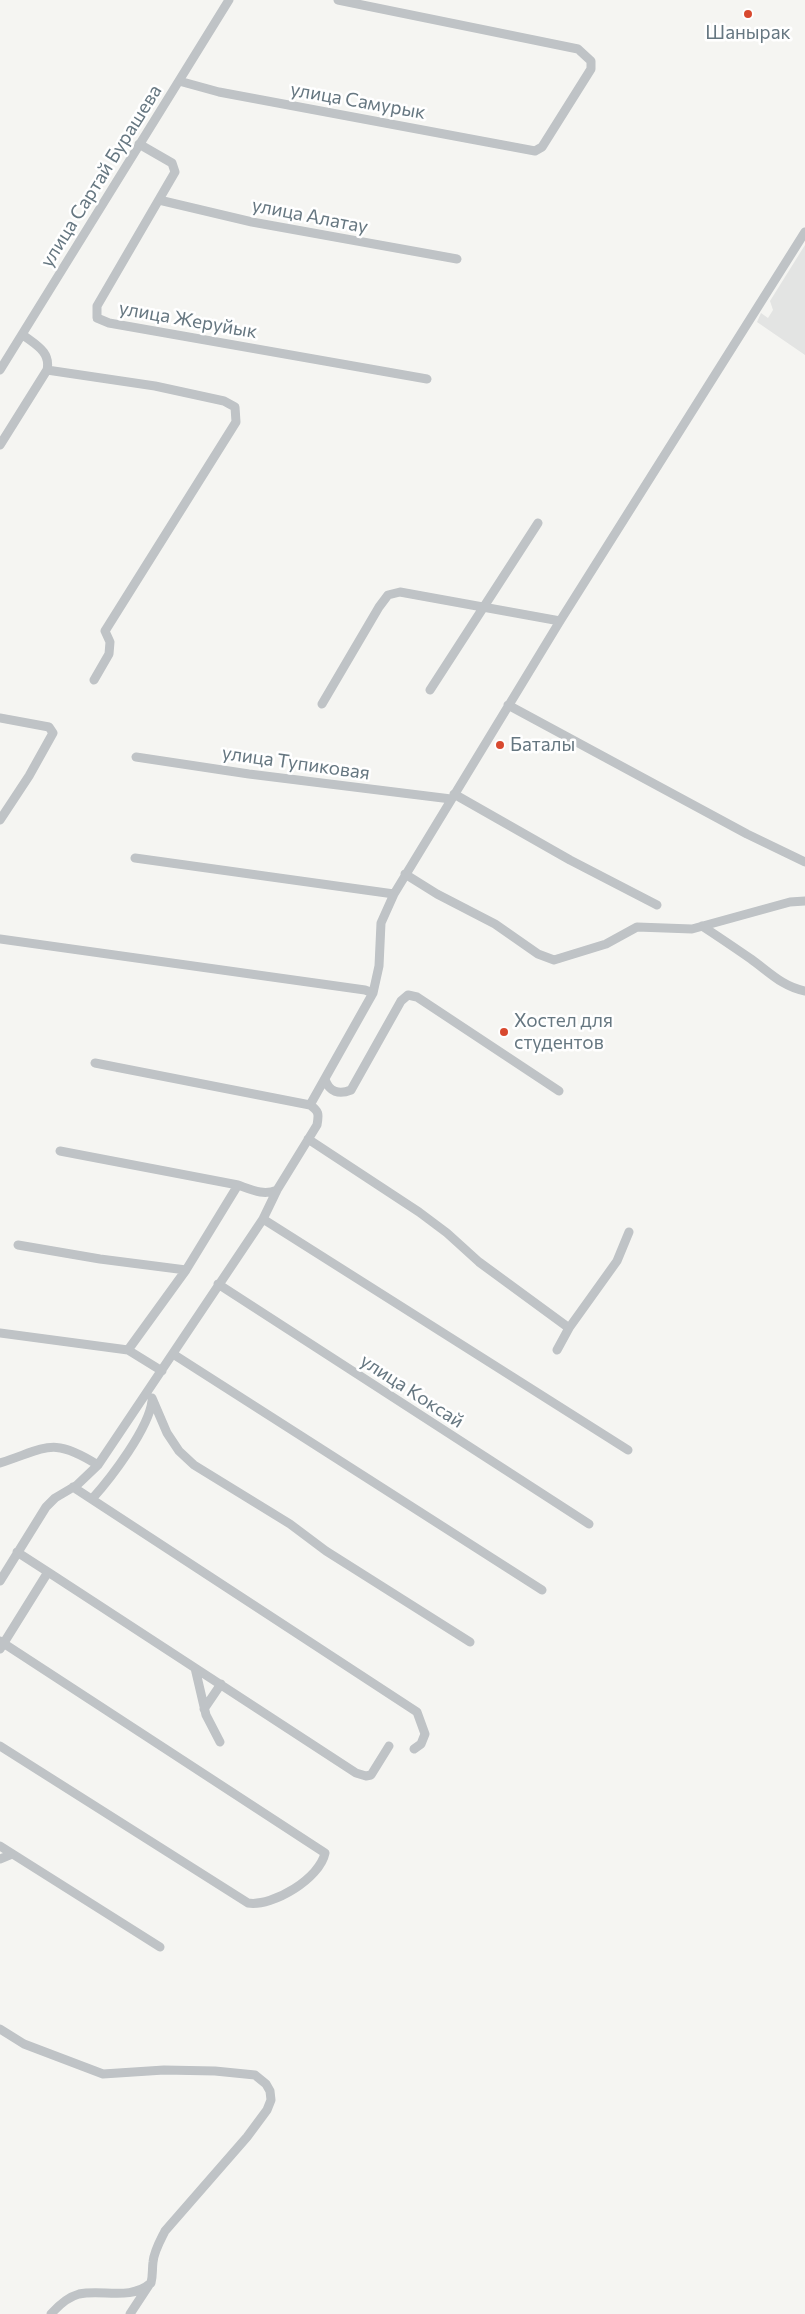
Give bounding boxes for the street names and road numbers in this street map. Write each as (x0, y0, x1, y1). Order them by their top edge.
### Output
street label: улица Самурык (289, 78, 427, 124)
street label: улица Сартай Бурашева (35, 81, 167, 271)
street label: улица Алатау (250, 194, 370, 238)
street label: улица Жеруйык (117, 297, 259, 343)
street label: улица Тупиковая (221, 741, 371, 785)
street label: улица Коксай (356, 1349, 468, 1433)

